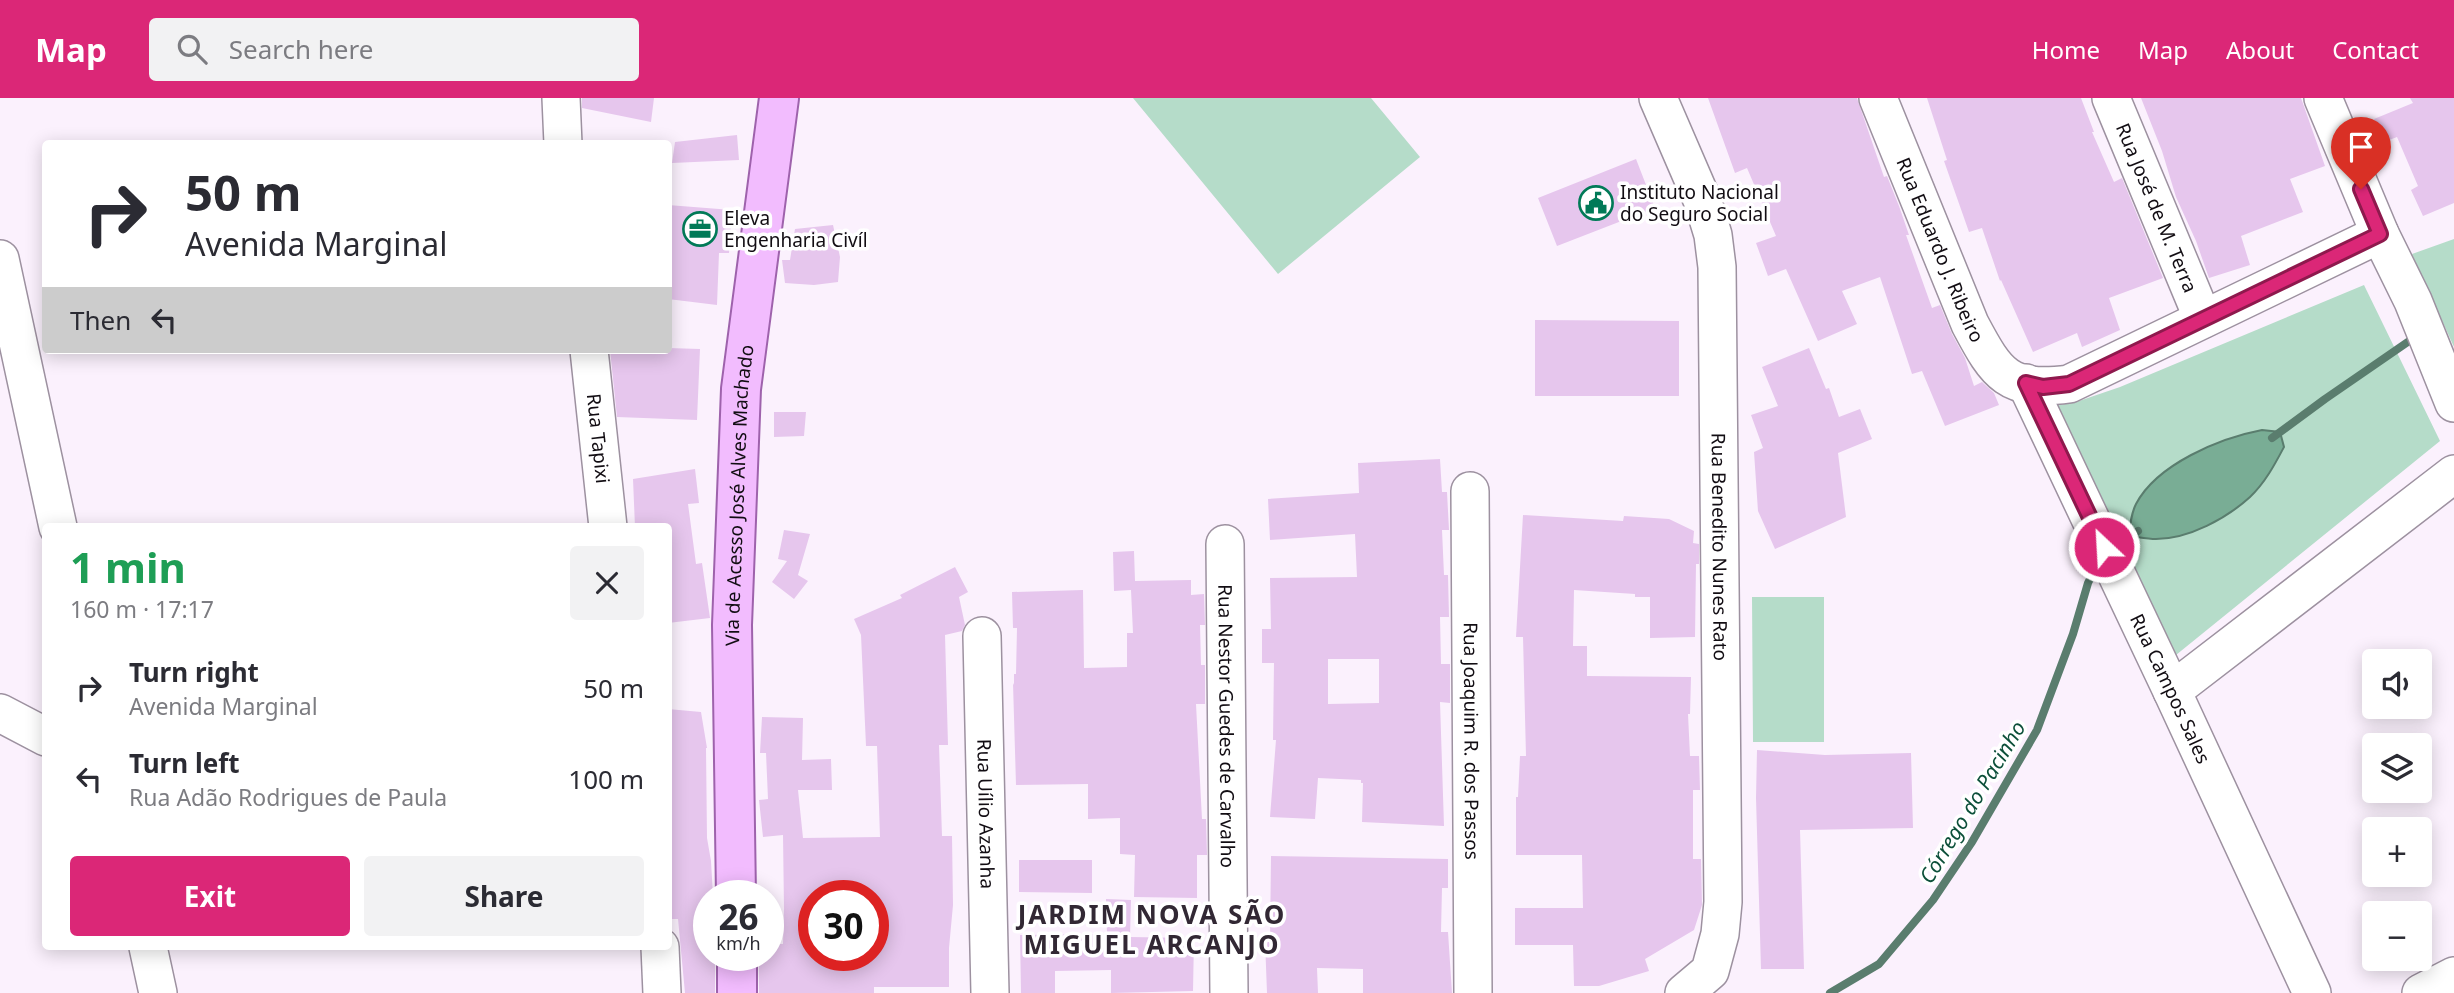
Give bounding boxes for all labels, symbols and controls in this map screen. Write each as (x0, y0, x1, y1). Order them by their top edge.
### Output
search box (149, 18, 639, 81)
text: Map (35, 27, 107, 72)
icon: search (173, 30, 211, 68)
text: Search here (229, 31, 373, 67)
text: Home (2032, 33, 2100, 66)
text: Map (2138, 33, 2188, 66)
text: About (2226, 33, 2294, 66)
text: Contact (2332, 33, 2419, 66)
pin (2331, 117, 2391, 189)
street label: Rua José de M. Terra (2110, 119, 2204, 297)
icon: arrive (2342, 128, 2380, 166)
street label: Rua Eduardo J. Ribeiro (1891, 153, 1990, 347)
text: 50 m (185, 159, 302, 225)
icon: right (70, 168, 161, 259)
place label: Instituto Nacional do Seguro Social (1620, 179, 1779, 227)
public building icon: Instituto Nacional do Seguro Social (1577, 184, 1615, 222)
place label: Eleva Engenharia Civíl (724, 205, 868, 253)
office icon: Eleva Engenharia Civíl (681, 210, 719, 248)
text: Avenida Marginal (185, 222, 448, 265)
icon: left (145, 301, 183, 339)
text: Then (70, 302, 131, 338)
street label: Via de Acesso José Alves Machado (719, 343, 760, 646)
street label: Rua Tapixi (581, 392, 616, 485)
street label: Rua Benedito Nunes Rato (1706, 433, 1734, 661)
position arrow (2067, 510, 2141, 584)
text: 1 min (70, 538, 186, 595)
button: close (570, 546, 644, 620)
street label: Rua Nestor Guedes de Carvalho (1212, 584, 1241, 868)
text: 160 m · 17:17 (70, 593, 214, 625)
street label: Rua Campos Sales (2124, 609, 2217, 768)
street label: Rua Joaquim R. dos Passos (1458, 622, 1485, 860)
map controls (2362, 649, 2432, 971)
button: sound (2362, 649, 2432, 719)
text: Turn right (129, 654, 259, 690)
icon: right (70, 669, 108, 707)
text: 50 m (583, 670, 644, 706)
text: Avenida Marginal (129, 690, 318, 722)
water label: Córrego do Pacinho (1912, 716, 2032, 888)
button: layers (2362, 733, 2432, 803)
street label: Rua Uílio Azanha (971, 739, 1001, 889)
text: Turn left (129, 745, 240, 781)
icon: left (70, 760, 108, 798)
text: 100 m (568, 761, 644, 797)
text: Rua Adão Rodrigues de Paula (129, 781, 447, 813)
button: + (2362, 817, 2432, 887)
button: Exit (70, 856, 350, 936)
button: Share (364, 856, 644, 936)
speed limit sign: 30 (798, 880, 889, 971)
text: 26 (718, 893, 759, 940)
district label: JARDIM NOVA SÃO MIGUEL ARCANJO (1016, 896, 1286, 962)
button: − (2362, 901, 2432, 971)
text: km/h (716, 931, 761, 955)

